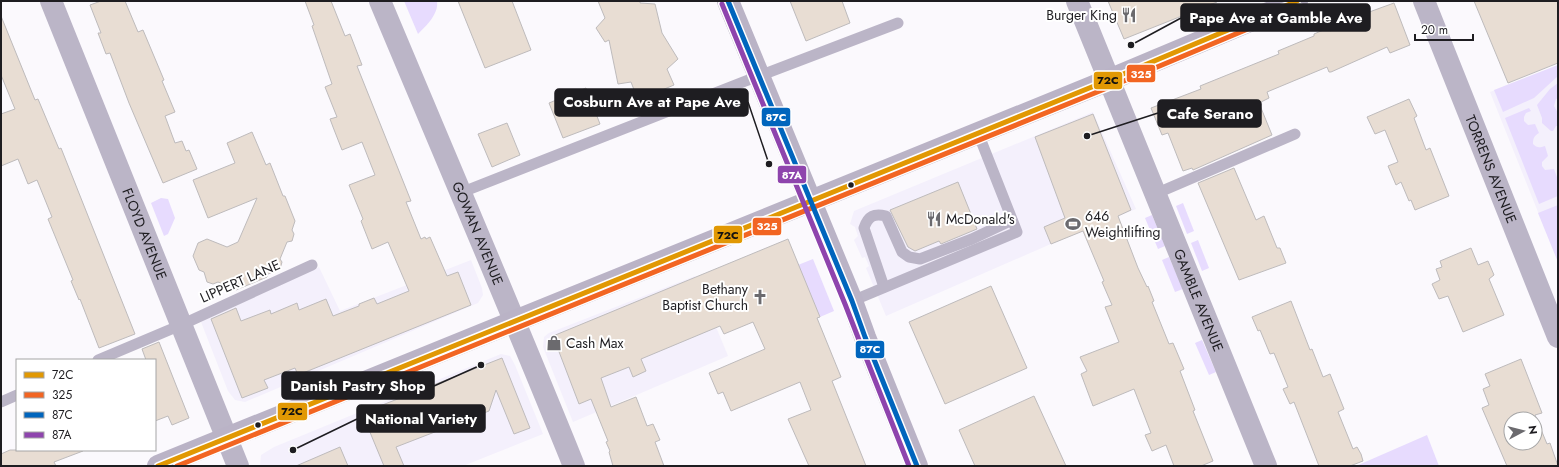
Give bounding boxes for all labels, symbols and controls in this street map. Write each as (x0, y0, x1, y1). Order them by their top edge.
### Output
callout: Pape Ave at Gamble Ave (1181, 4, 1370, 31)
place label: Burger King (1046, 5, 1117, 25)
restaurant icon: Burger King (1120, 6, 1138, 24)
text: Pape Ave at Gamble Ave (1189, 7, 1363, 29)
scale bar (1415, 16, 1473, 42)
text: 20 m (1421, 21, 1448, 39)
line badge: 325 (1126, 64, 1156, 83)
text: 325 (1130, 66, 1152, 82)
line badge: 72C (1093, 71, 1123, 90)
text: 72C (1097, 72, 1119, 88)
callout: Cosburn Ave at Pape Ave (555, 89, 748, 116)
text: Cosburn Ave at Pape Ave (563, 91, 741, 113)
callout: Cafe Serano (1158, 100, 1261, 127)
text: Cafe Serano (1167, 103, 1253, 125)
line badge: 87C (761, 107, 791, 127)
text: 87C (766, 109, 786, 125)
street label: TORRENS AVENUE (1460, 112, 1522, 226)
line badge: 87A (777, 165, 807, 184)
text: 87A (782, 167, 803, 183)
street label: GOWAN AVENUE (447, 179, 508, 288)
unlabelled marker (846, 180, 856, 190)
street label: FLOYD AVENUE (117, 185, 172, 283)
place label: 646 Weightlifting (1085, 206, 1160, 242)
place label: McDonald's (946, 209, 1015, 229)
restaurant icon: McDonald's (925, 210, 943, 228)
sports icon: 646 Weightlifting (1064, 215, 1082, 233)
line badge: 325 (752, 217, 782, 236)
text: 325 (756, 218, 778, 234)
line badge: 72C (713, 225, 743, 244)
text: 72C (717, 227, 739, 243)
street label: GAMBLE AVENUE (1169, 246, 1228, 355)
street label: LIPPERT LANE (197, 254, 283, 308)
place label: Bethany Baptist Church (662, 279, 749, 315)
church icon: Bethany Baptist Church (751, 288, 769, 306)
place label: Cash Max (566, 333, 624, 353)
shop icon: Cash Max (545, 334, 563, 352)
line badge: 87C (855, 340, 885, 359)
text: 87C (860, 341, 880, 357)
legend (16, 359, 156, 451)
text: 72C (52, 366, 73, 384)
callout: Danish Pastry Shop (282, 372, 434, 399)
text: Danish Pastry Shop (290, 375, 426, 397)
text: 325 (52, 386, 72, 404)
line badge: 72C (277, 402, 308, 421)
text: 72C (281, 403, 303, 419)
callout: National Variety (357, 405, 485, 432)
text: 87C (52, 406, 73, 424)
text: National Variety (365, 408, 477, 430)
north arrow (1503, 411, 1543, 451)
unlabelled marker (253, 420, 263, 430)
text: N (1524, 424, 1541, 435)
text: 87A (52, 426, 71, 444)

